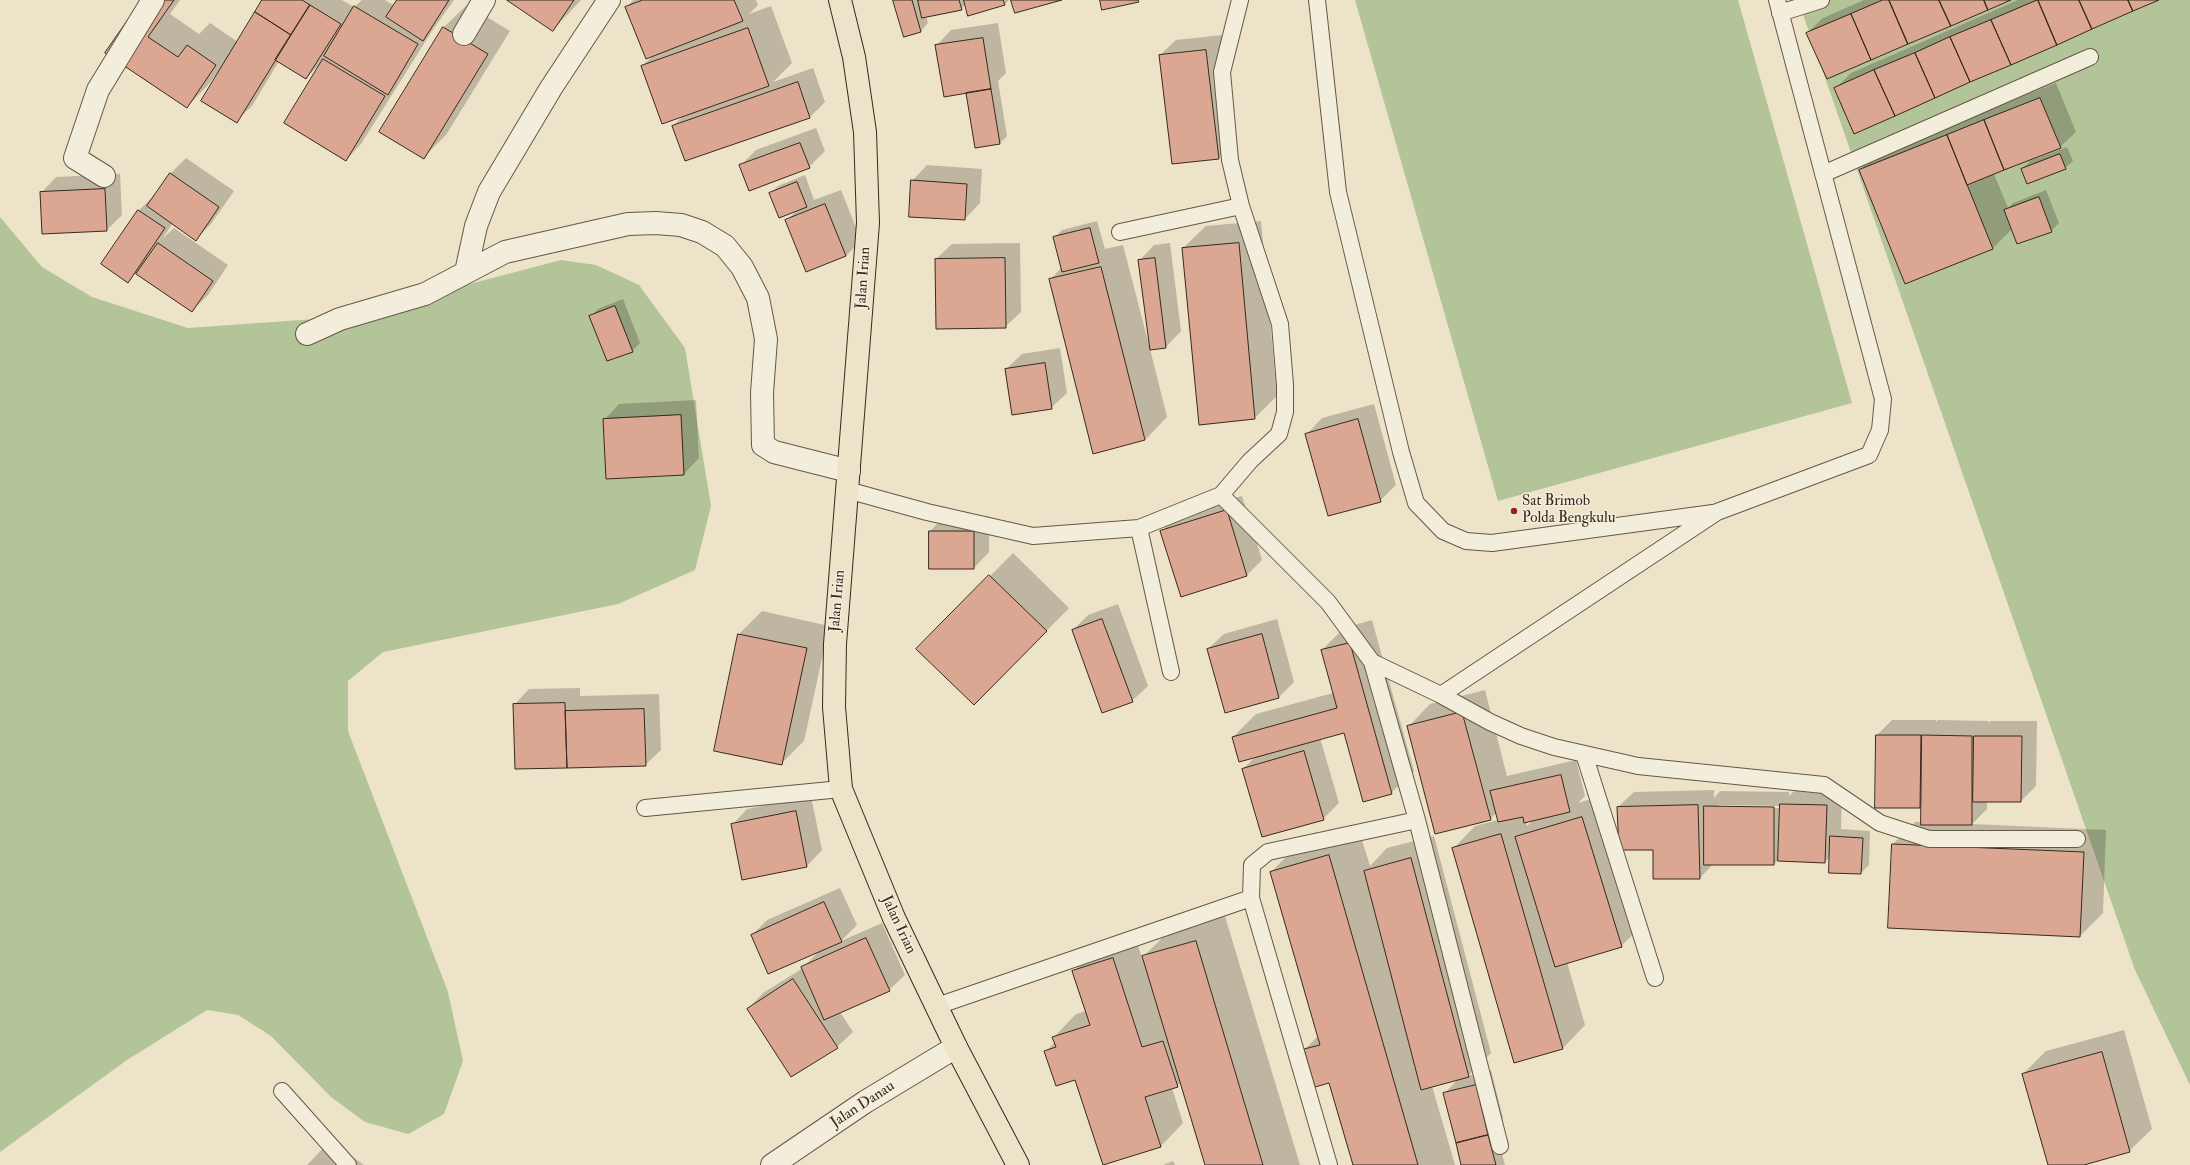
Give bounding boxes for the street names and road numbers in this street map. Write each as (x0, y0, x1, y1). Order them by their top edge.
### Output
street label: Jalan Irian (853, 246, 875, 310)
street label: Jalan Irian (826, 569, 850, 633)
street label: Jalan Irian (877, 893, 919, 957)
street label: Jalan Danau (828, 1078, 898, 1132)

